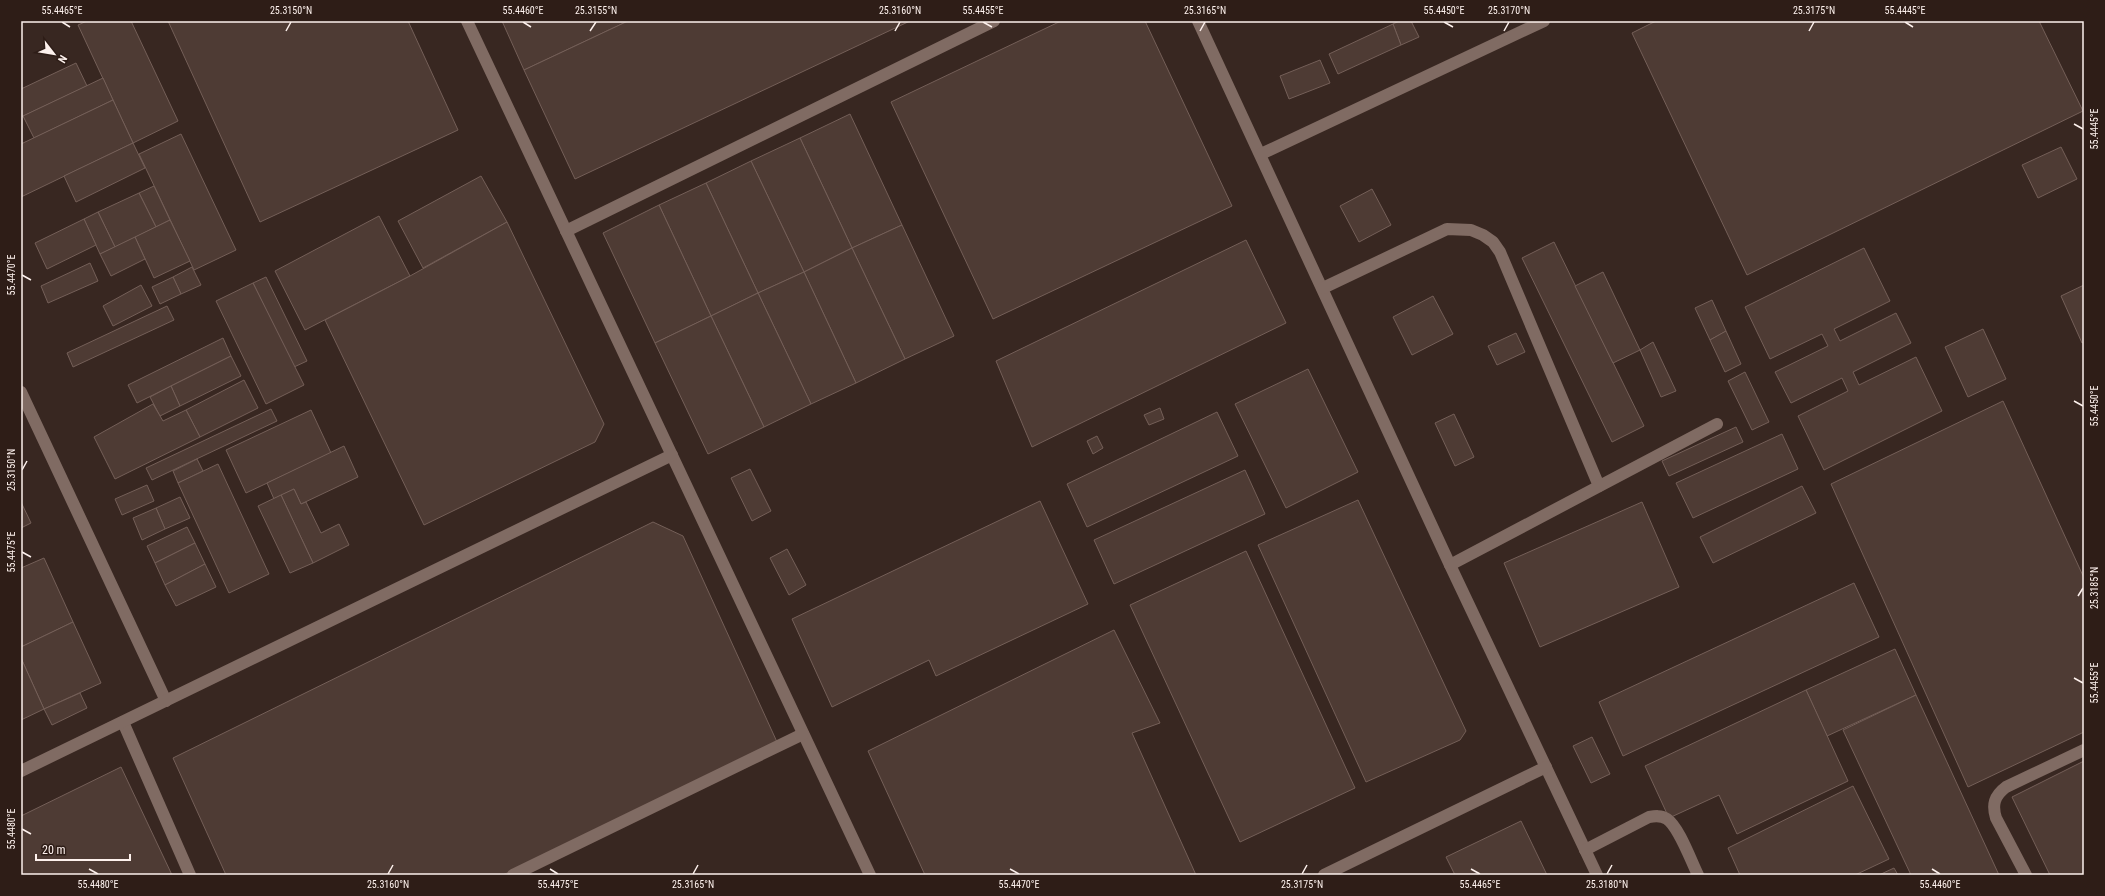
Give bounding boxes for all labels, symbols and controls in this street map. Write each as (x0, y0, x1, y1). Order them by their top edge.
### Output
text: 55.4465°E (42, 5, 83, 16)
text: 25.3150°N (270, 5, 312, 16)
text: 55.4460°E (503, 5, 544, 16)
text: 25.3155°N (575, 5, 617, 16)
text: 25.3160°N (879, 5, 921, 16)
text: 55.4455°E (963, 5, 1004, 16)
text: 25.3165°N (1184, 5, 1226, 16)
text: 55.4450°E (1424, 5, 1465, 16)
text: 25.3170°N (1488, 5, 1530, 16)
text: 25.3175°N (1793, 5, 1835, 16)
text: 55.4445°E (1885, 5, 1926, 16)
north arrow (34, 34, 74, 74)
text: N (55, 53, 69, 65)
text: 55.4445°E (2089, 108, 2100, 149)
text: 55.4470°E (6, 254, 17, 295)
text: 55.4450°E (2089, 385, 2100, 426)
text: 25.3150°N (6, 449, 17, 491)
text: 55.4475°E (6, 531, 17, 572)
text: 25.3185°N (2089, 567, 2100, 609)
text: 55.4455°E (2089, 662, 2100, 703)
text: 55.4480°E (6, 808, 17, 849)
scale bar (36, 836, 130, 862)
text: 20 m (42, 843, 66, 857)
text: 55.4480°E (78, 879, 119, 890)
text: 25.3160°N (367, 879, 409, 890)
text: 55.4475°E (538, 879, 579, 890)
text: 25.3165°N (672, 879, 714, 890)
text: 55.4470°E (999, 879, 1040, 890)
text: 25.3175°N (1281, 879, 1323, 890)
text: 55.4465°E (1460, 879, 1501, 890)
text: 25.3180°N (1586, 879, 1628, 890)
text: 55.4460°E (1920, 879, 1961, 890)

